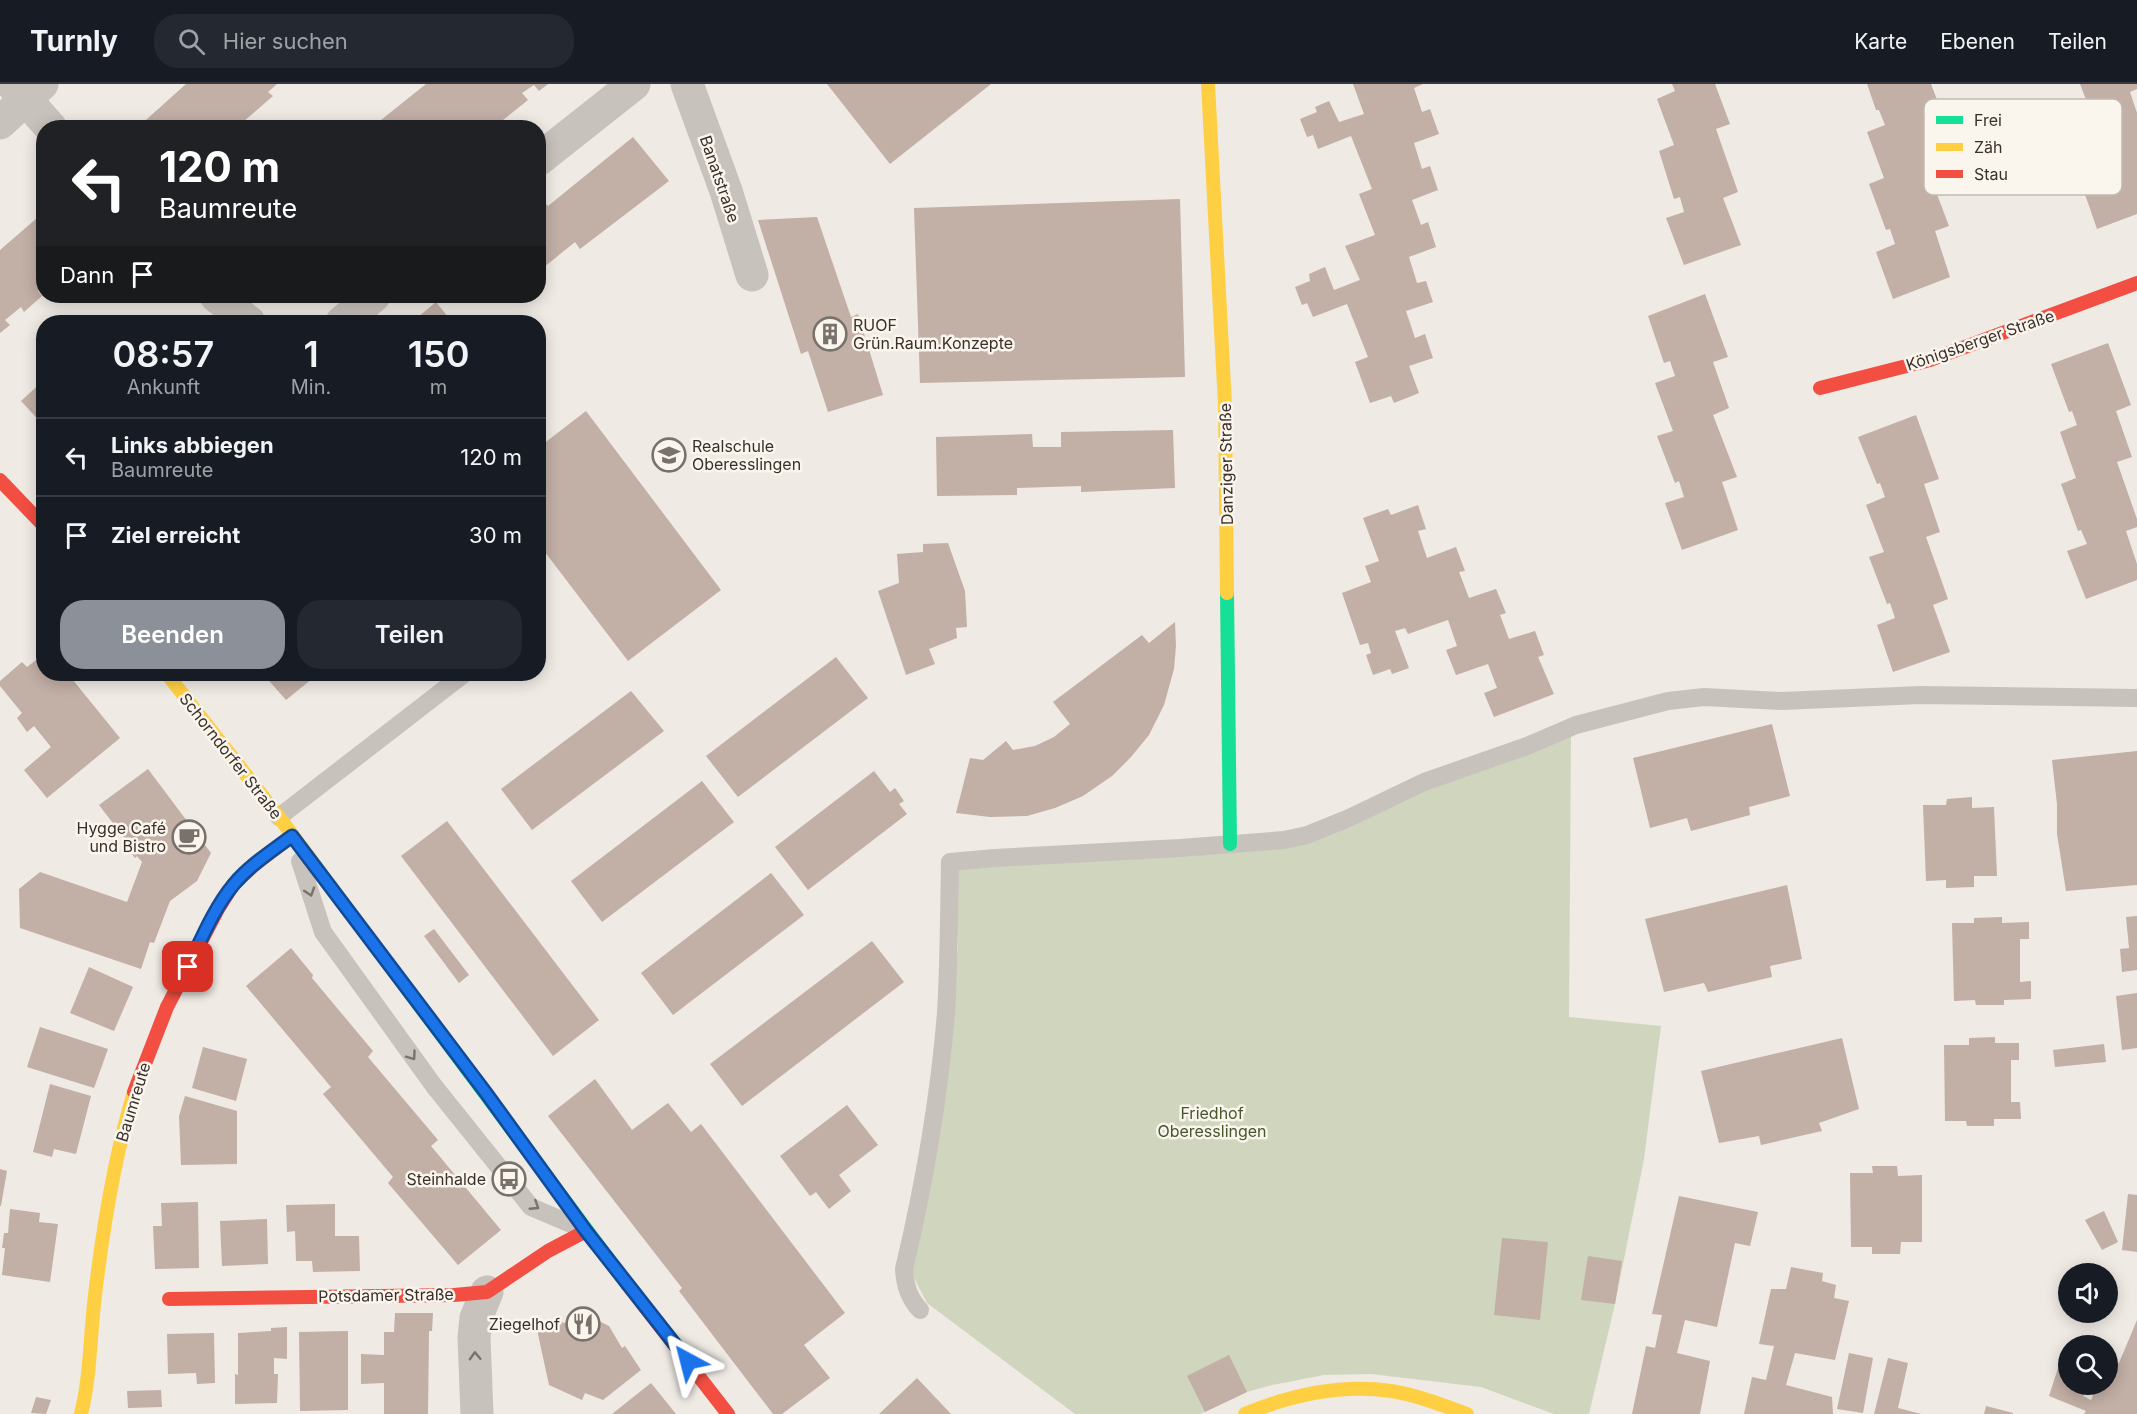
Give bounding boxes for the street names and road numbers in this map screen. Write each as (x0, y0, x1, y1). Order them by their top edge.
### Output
street label: Banatstraße (696, 133, 744, 225)
street label: Königsberger Straße (1903, 305, 2057, 375)
street label: Danziger Straße (1215, 403, 1237, 525)
street label: Schorndorfer Straße (175, 689, 287, 823)
street label: Baumreute (111, 1060, 155, 1144)
street label: Potsdamer Straße (318, 1284, 454, 1306)

